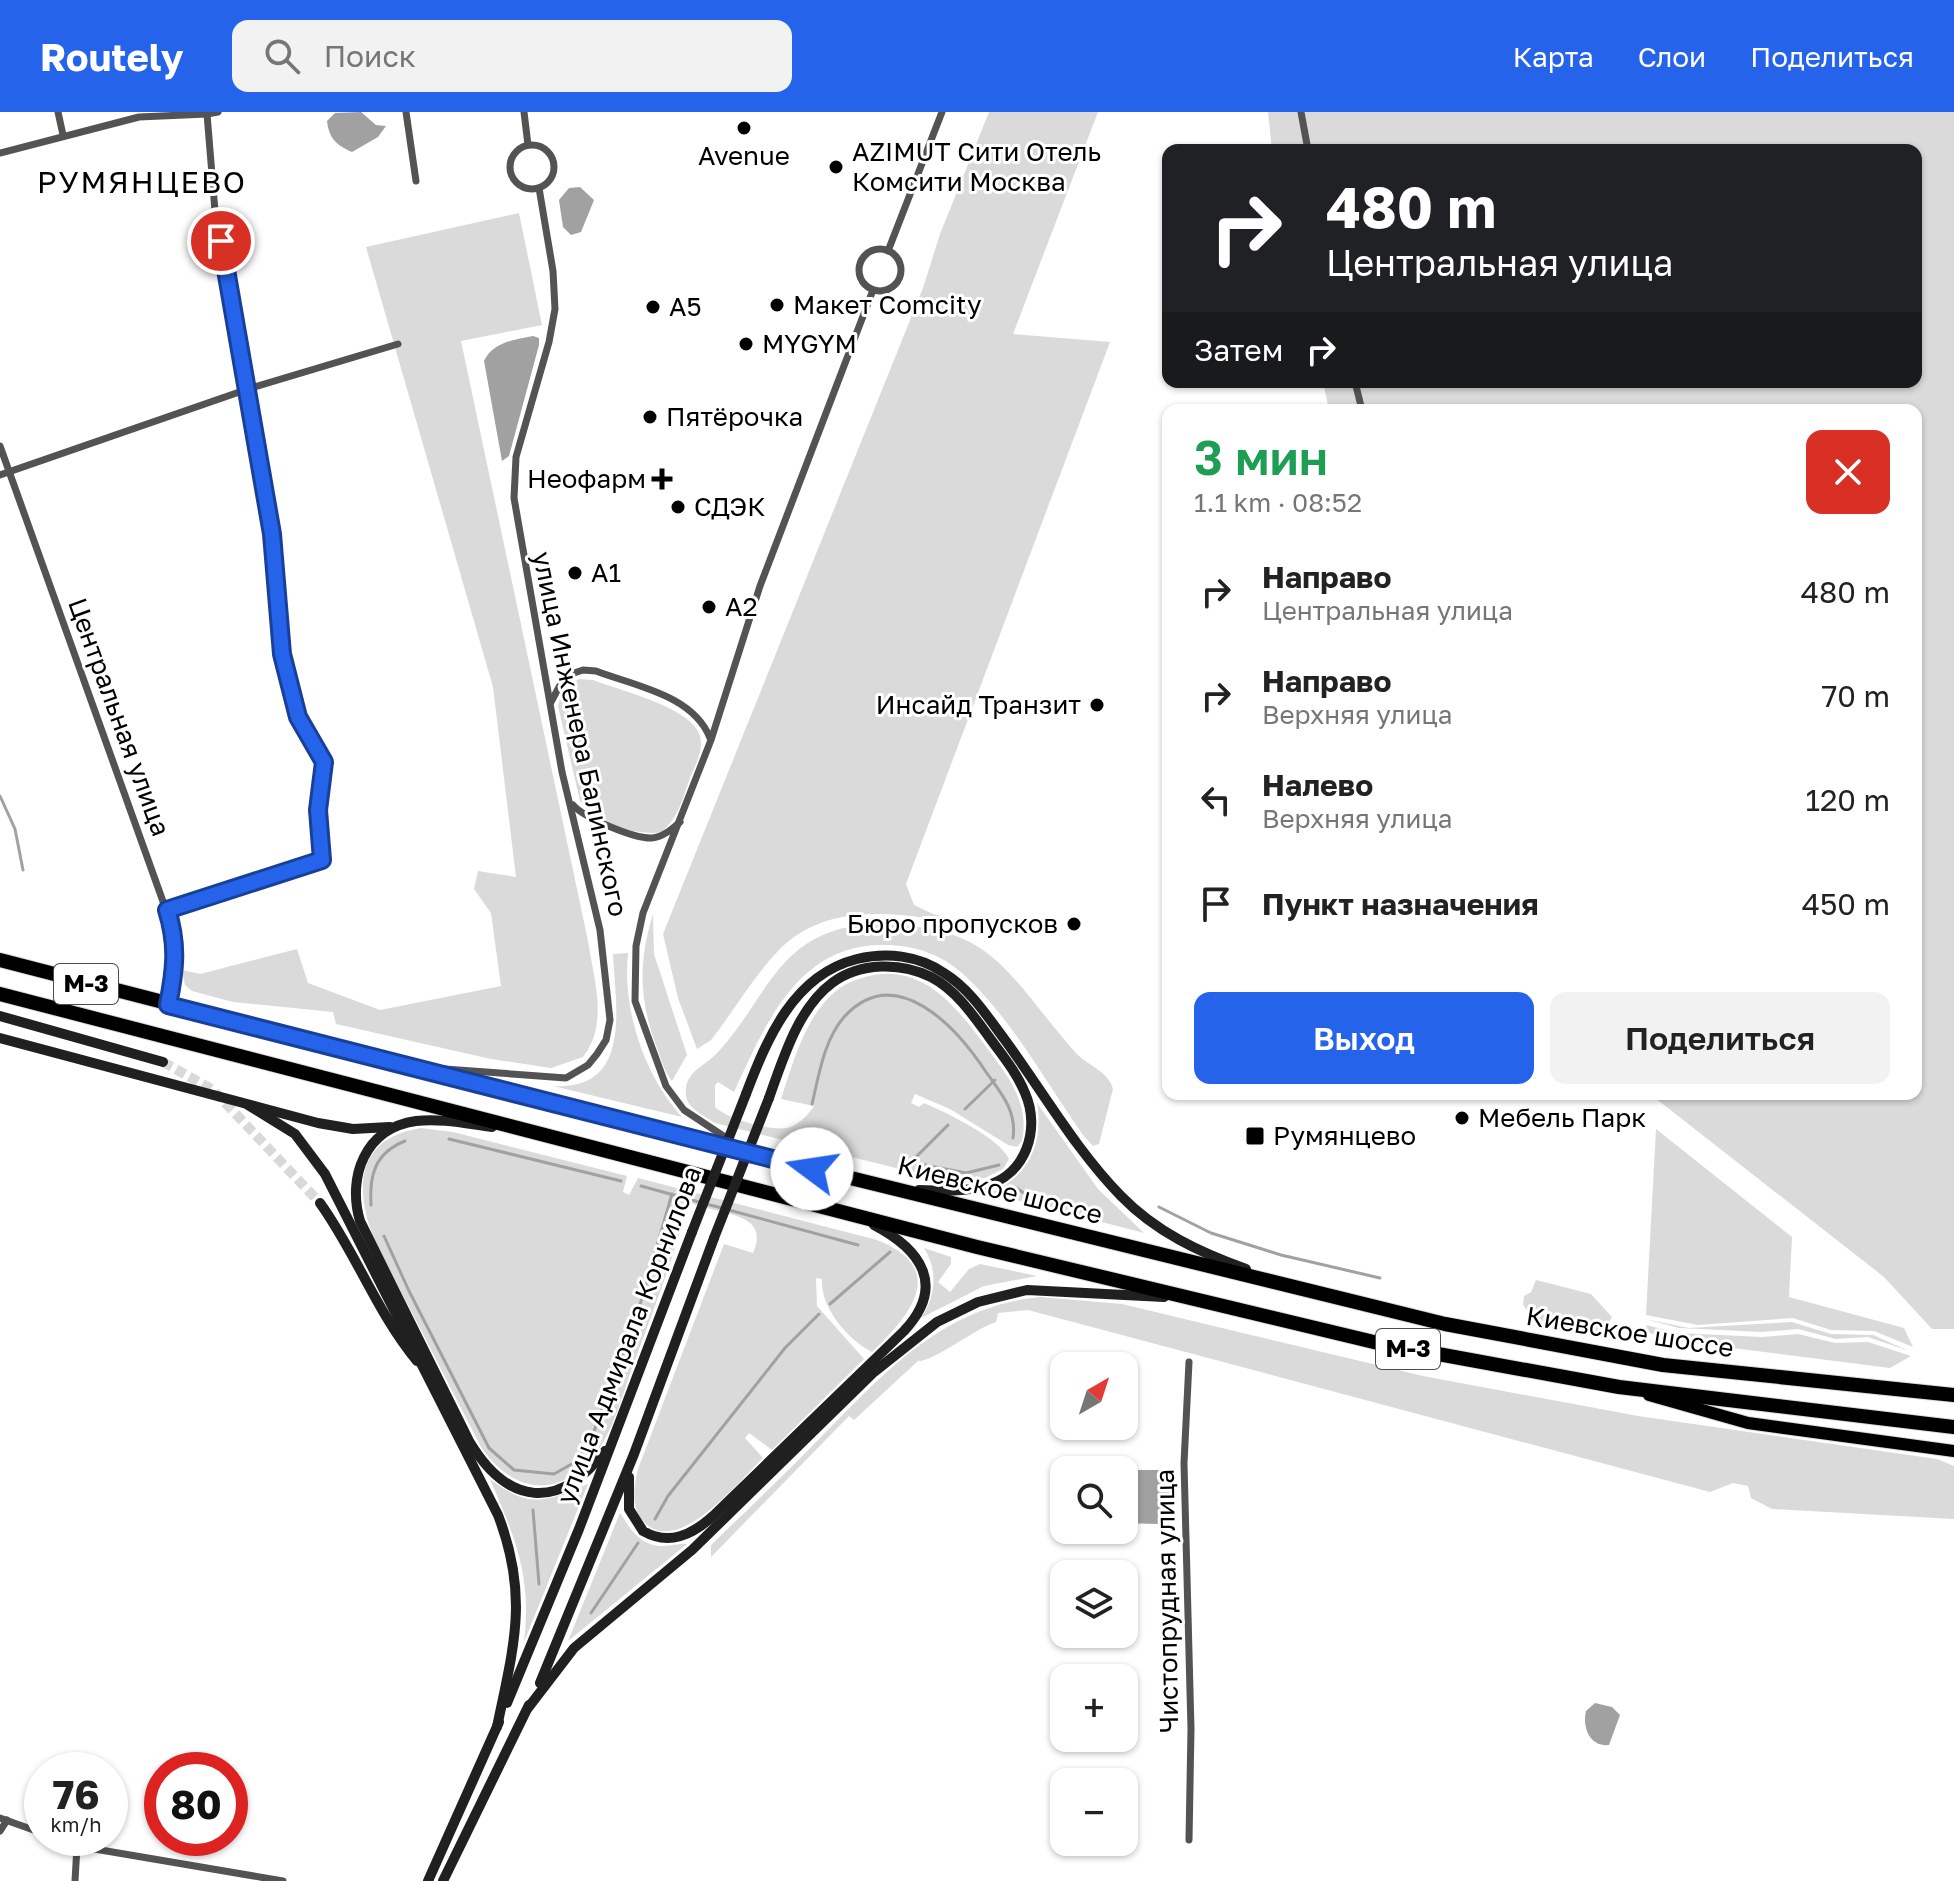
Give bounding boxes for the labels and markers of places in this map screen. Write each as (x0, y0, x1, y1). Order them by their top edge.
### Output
marker: Avenue (735, 119, 753, 137)
place label: AZIMUT Сити Отель Комсити Москва (852, 136, 1101, 197)
place label: Avenue (698, 140, 790, 171)
marker: AZIMUT Сити Отель Комсити Москва (827, 158, 845, 176)
pin (187, 207, 255, 275)
place label: Макет Comcity (793, 289, 982, 320)
place label: А5 (669, 291, 702, 322)
marker: Макет Comcity (768, 296, 786, 314)
marker: А5 (644, 298, 662, 316)
place label: MYGYM (762, 328, 857, 359)
marker: MYGYM (737, 335, 755, 353)
place label: Пятёрочка (666, 401, 803, 432)
marker: Пятёрочка (641, 408, 659, 426)
place label: Неофарм (527, 463, 646, 494)
marker: Неофарм (653, 470, 671, 488)
place label: СДЭК (694, 491, 766, 522)
marker: СДЭК (669, 498, 687, 516)
place label: А1 (591, 557, 621, 588)
marker: А1 (566, 564, 584, 582)
place label: А2 (725, 591, 758, 622)
marker: А2 (700, 598, 718, 616)
place label: Инсайд Транзит (876, 689, 1081, 720)
marker: Инсайд Транзит (1088, 696, 1106, 714)
place label: Бюро пропусков (847, 908, 1058, 939)
marker: Бюро пропусков (1065, 915, 1083, 933)
place label: Мебель Парк (1478, 1102, 1646, 1133)
marker: Мебель Парк (1453, 1109, 1471, 1127)
place label: Румянцево (1273, 1120, 1416, 1151)
marker: Румянцево (1244, 1125, 1266, 1147)

